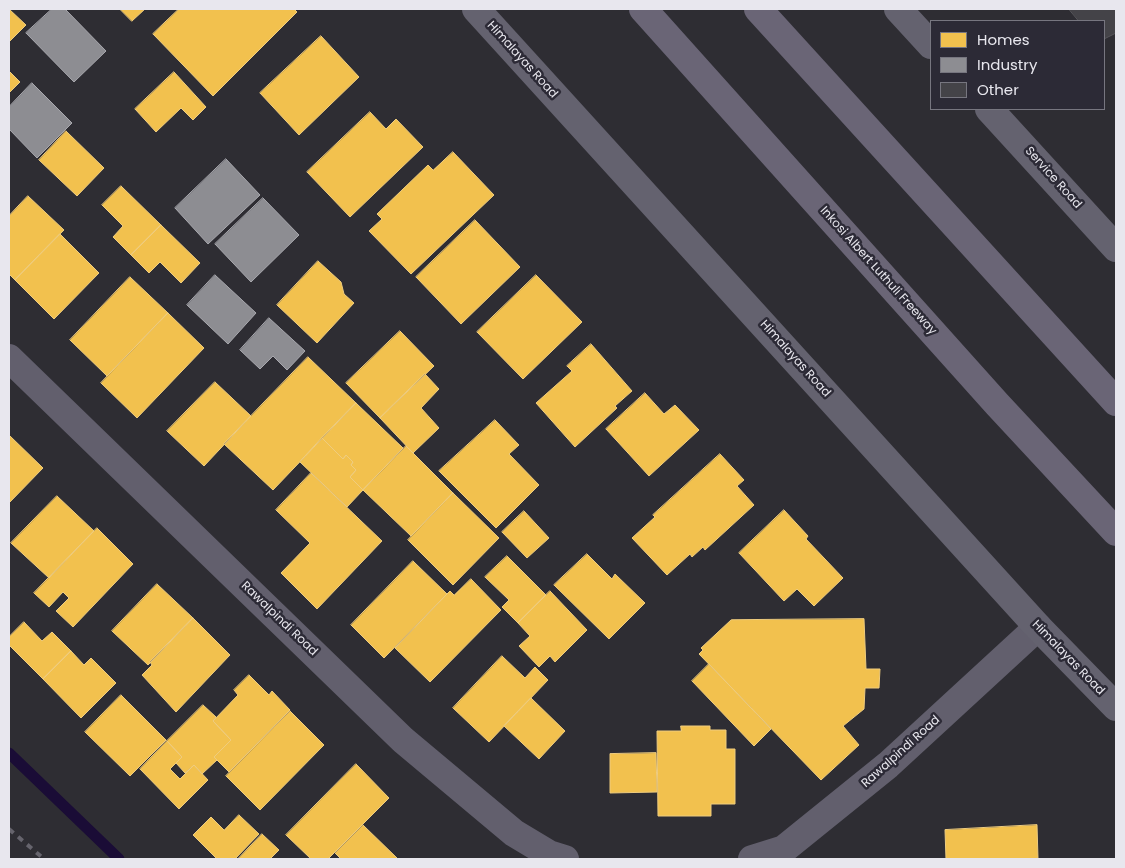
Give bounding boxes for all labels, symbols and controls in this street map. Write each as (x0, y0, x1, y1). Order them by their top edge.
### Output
street label: Himalayas Road (484, 19, 560, 101)
legend (930, 20, 1105, 110)
text: Homes (977, 29, 1030, 50)
text: Industry (977, 54, 1037, 75)
text: Other (977, 79, 1019, 100)
street label: Service Road (1022, 144, 1084, 212)
street label: Inkosi Albert Luthuli Freeway (817, 204, 939, 338)
street label: Himalayas Road (757, 318, 833, 400)
street label: Rawalpindi Road (238, 579, 320, 659)
street label: Himalayas Road (1029, 618, 1107, 698)
street label: Rawalpindi Road (859, 713, 943, 791)

